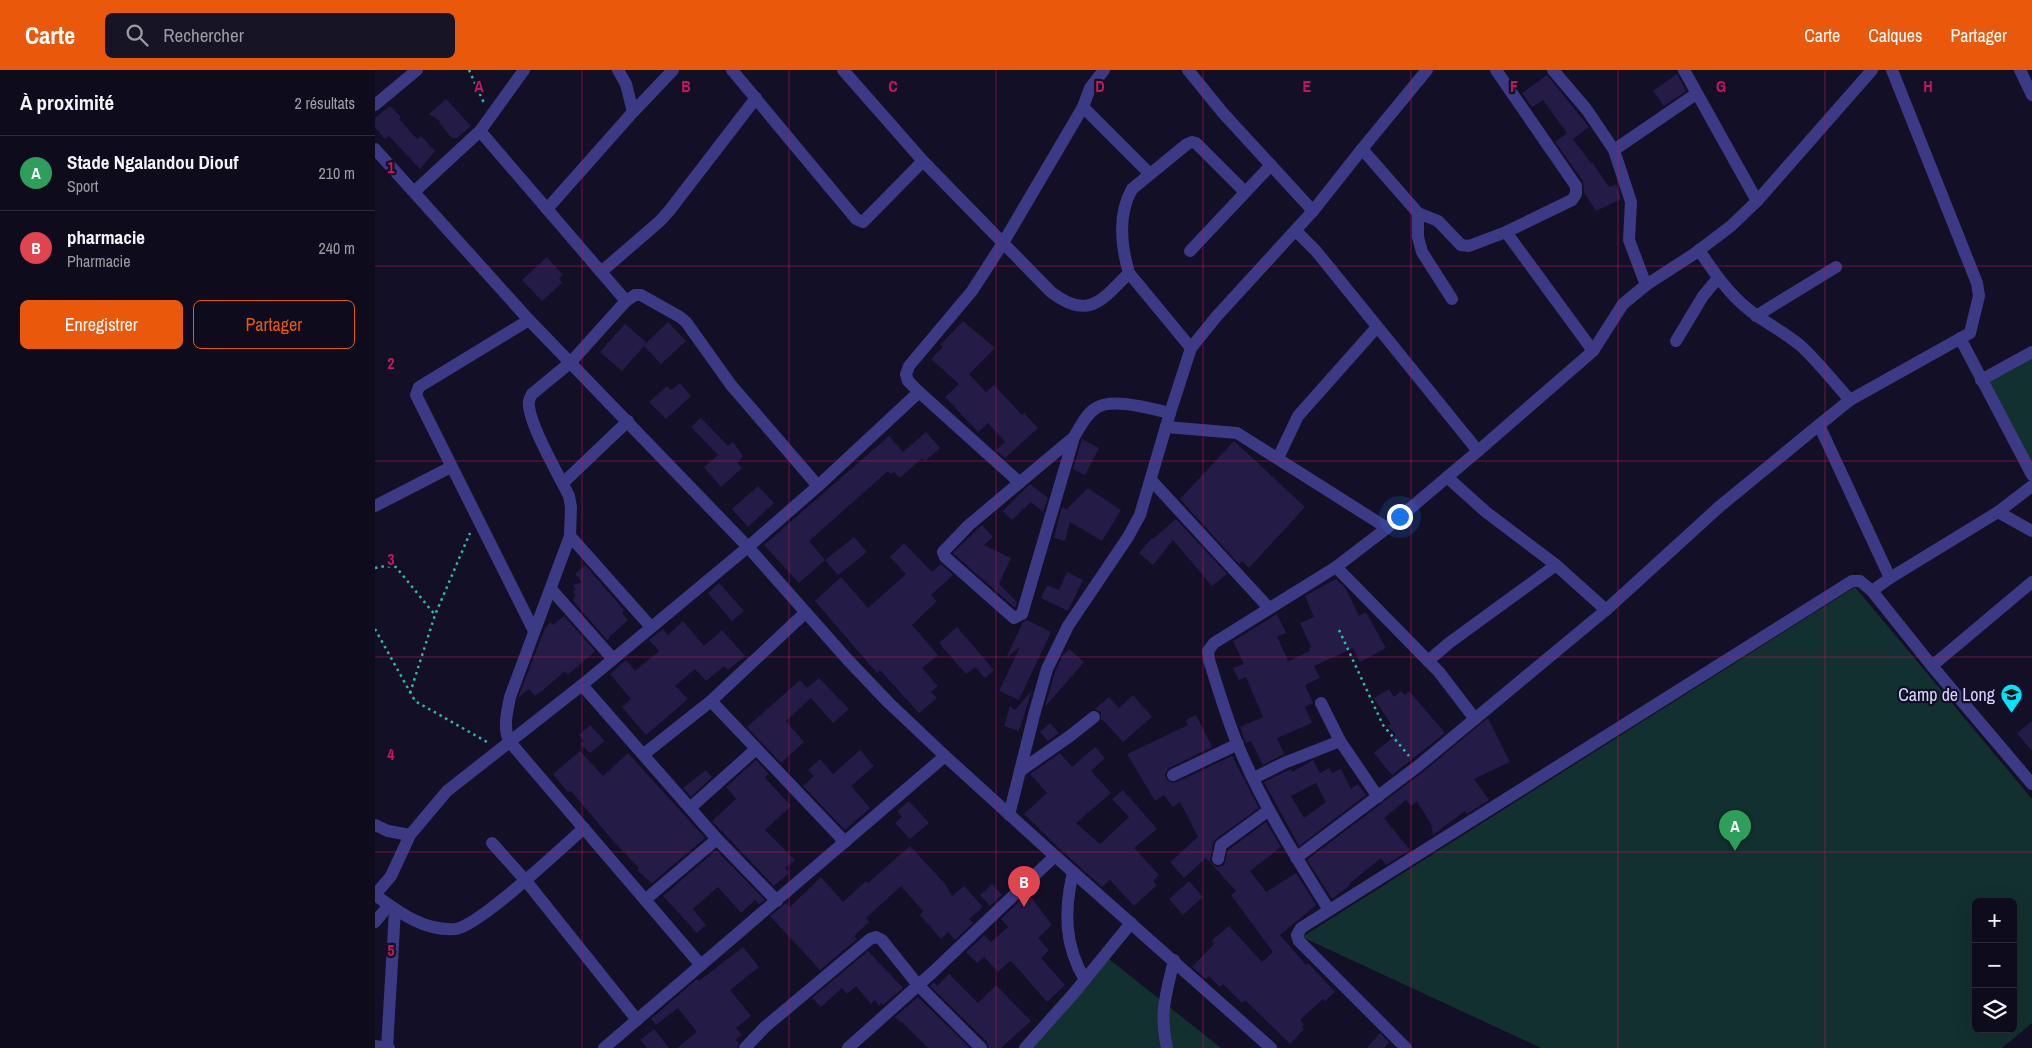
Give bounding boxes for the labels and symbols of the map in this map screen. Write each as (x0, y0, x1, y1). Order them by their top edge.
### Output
text: A (474, 75, 484, 97)
text: B (681, 75, 691, 97)
text: C (888, 75, 898, 97)
text: D (1095, 75, 1105, 97)
text: E (1303, 75, 1312, 97)
text: F (1510, 75, 1518, 97)
text: G (1716, 75, 1726, 97)
text: H (1923, 75, 1933, 97)
text: 1 (387, 156, 395, 178)
text: 2 (387, 352, 395, 374)
your location (1387, 504, 1413, 530)
text: 3 (387, 548, 395, 570)
place label: Camp de Long (1898, 682, 1996, 707)
school or university icon: Camp de Long (1999, 682, 2023, 713)
text: 4 (387, 743, 395, 765)
pin: A (1719, 810, 1751, 851)
pin: B (1008, 866, 1040, 907)
text: 5 (387, 939, 395, 961)

